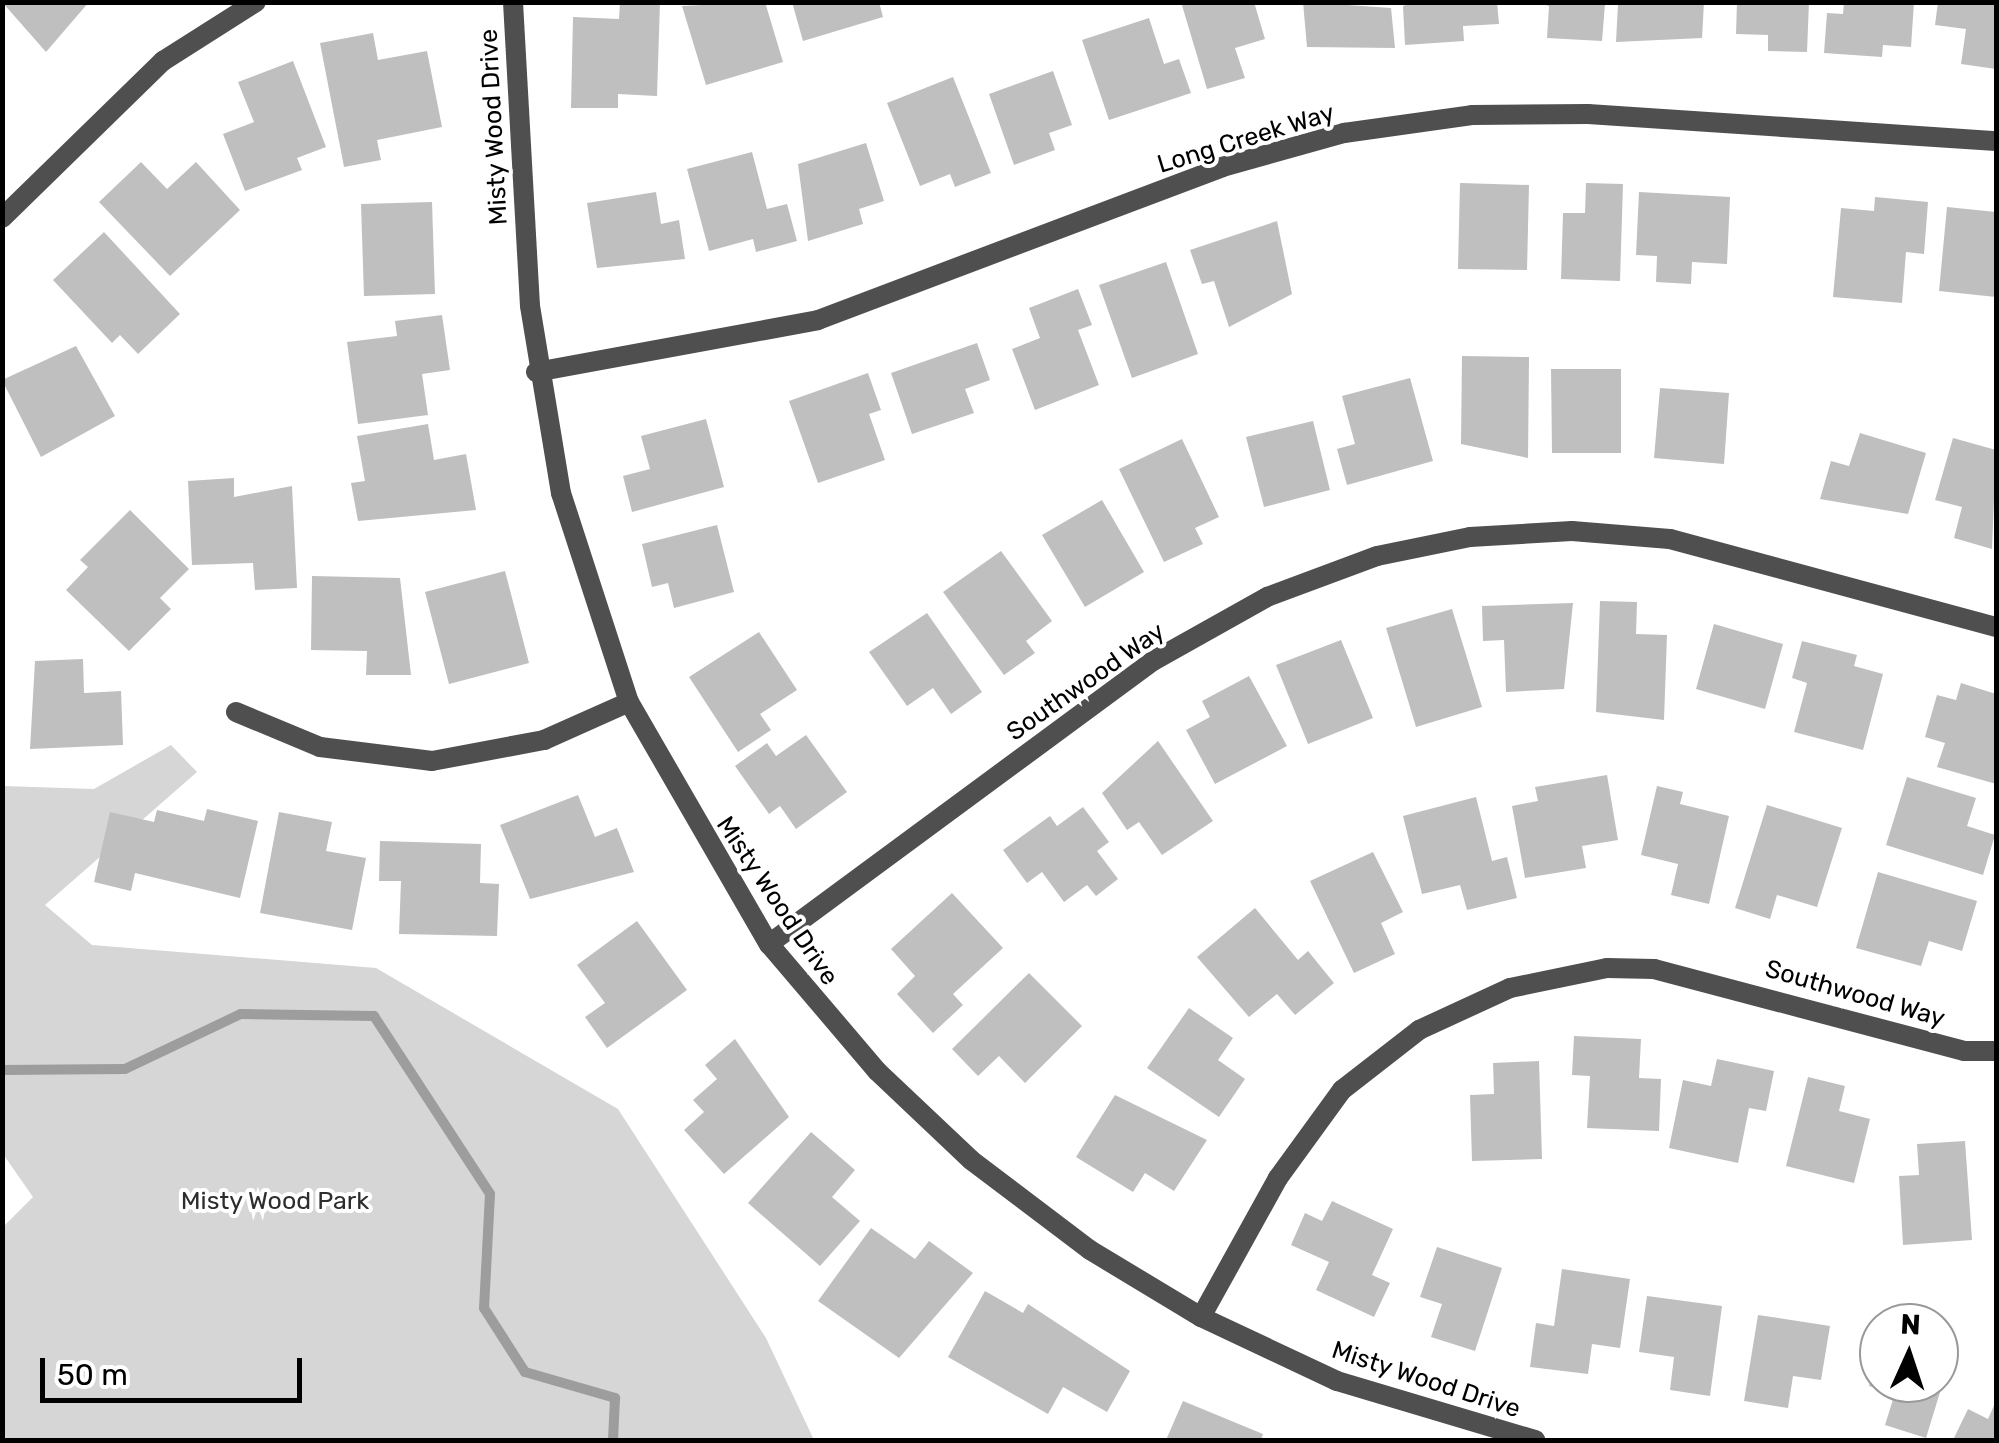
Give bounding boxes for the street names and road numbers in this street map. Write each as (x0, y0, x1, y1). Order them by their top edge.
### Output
street label: Misty Wood Drive (474, 28, 514, 226)
street label: Long Creek Way (1154, 98, 1338, 180)
street label: Southwood Way (1001, 616, 1171, 748)
street label: Misty Wood Drive (709, 811, 845, 991)
street label: Southwood Way (1761, 954, 1949, 1034)
street label: Misty Wood Drive (1327, 1335, 1525, 1425)

